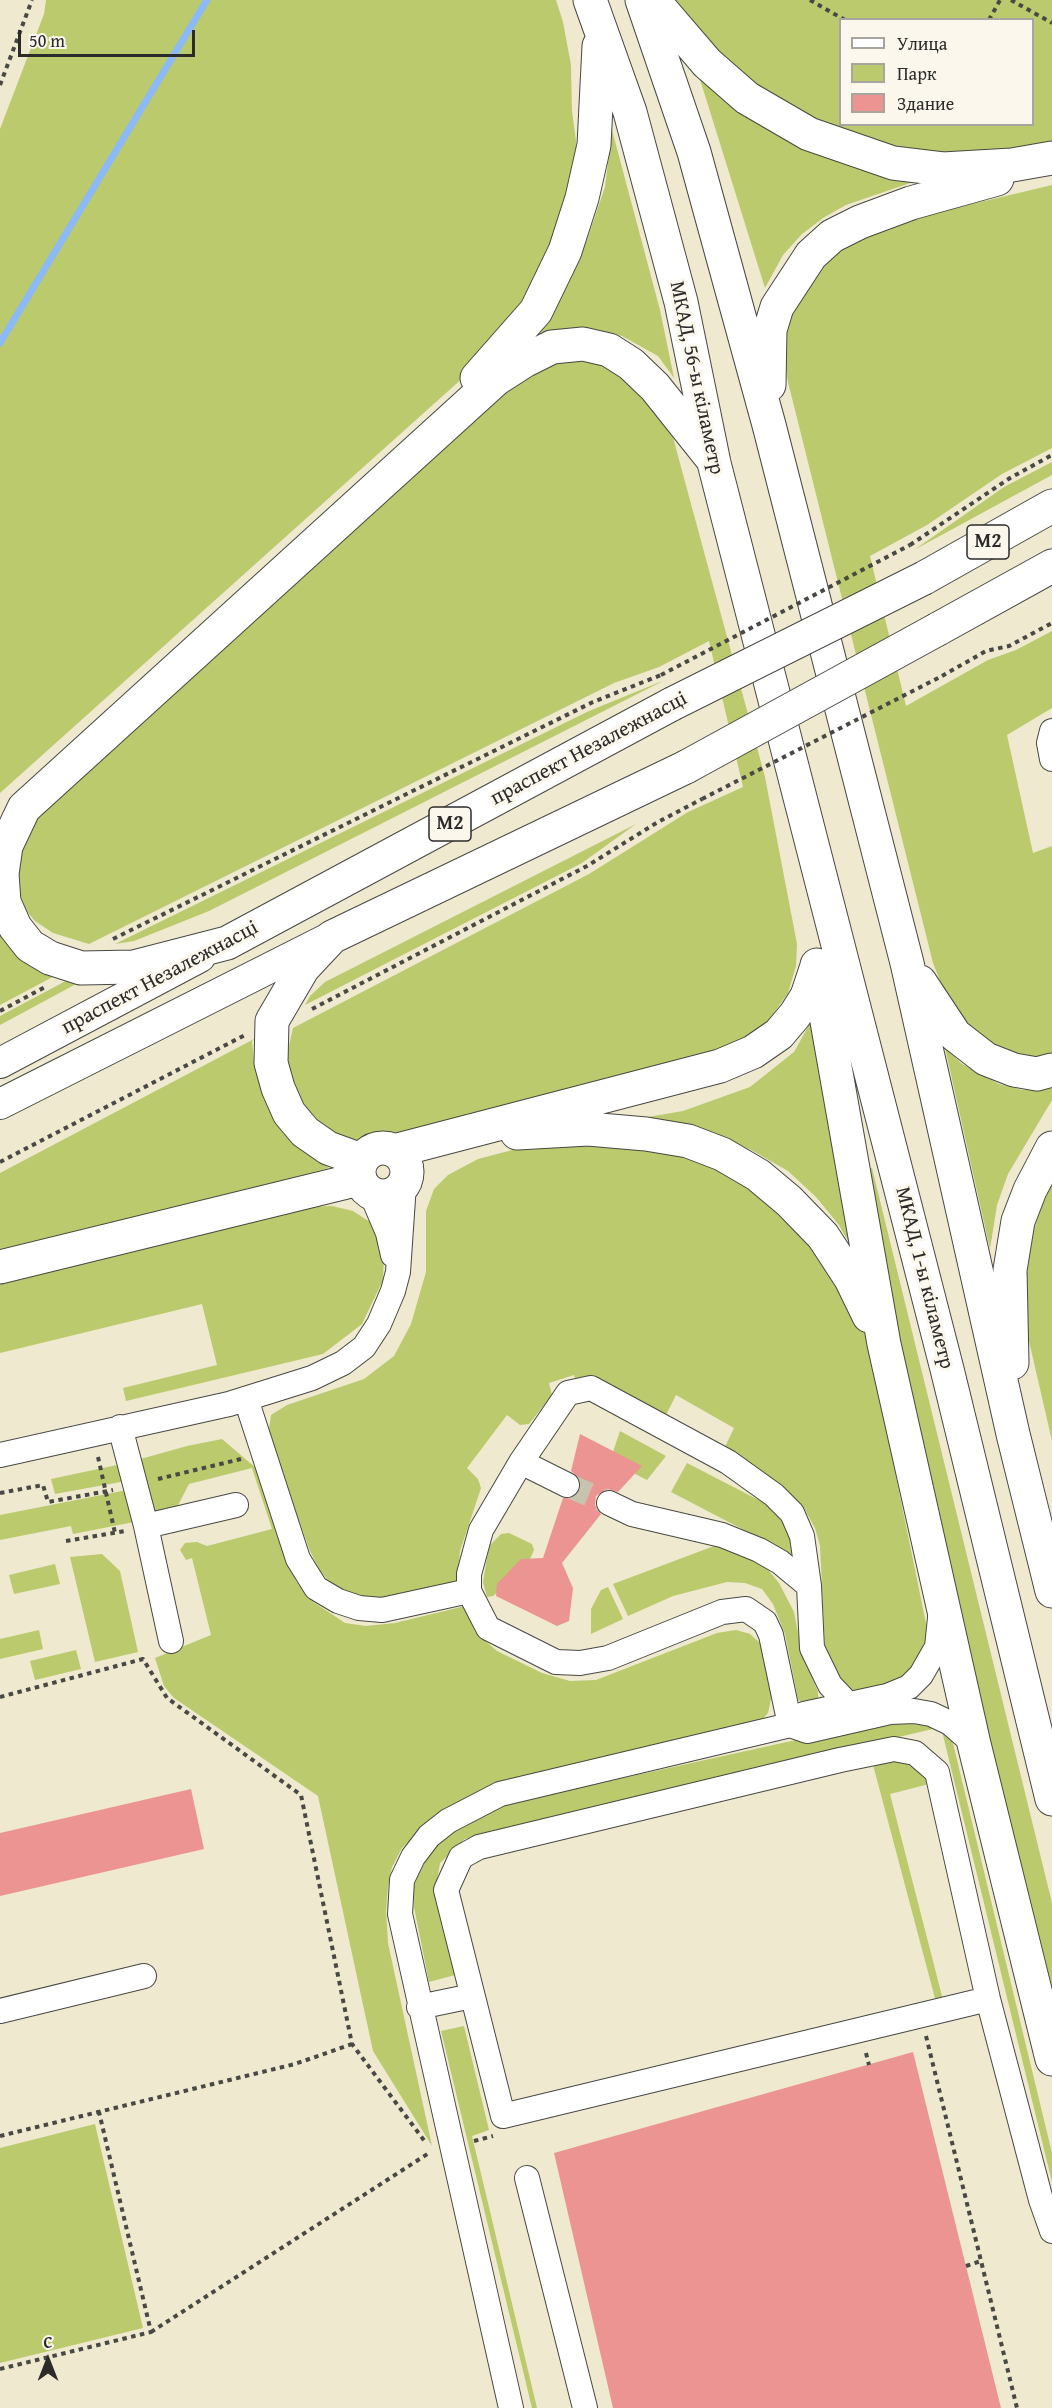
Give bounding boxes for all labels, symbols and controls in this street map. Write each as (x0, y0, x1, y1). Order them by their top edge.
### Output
scale bar (21, 18, 198, 56)
legend (839, 18, 1034, 126)
text: 50 m (29, 27, 65, 54)
text: Улица (897, 30, 947, 57)
text: Парк (897, 60, 936, 87)
text: Здание (897, 90, 954, 117)
street label: МКАД, 56-ы кіламетр (663, 279, 729, 477)
road number: М2 (967, 525, 1009, 559)
street label: праспект Незалежнасці (486, 686, 692, 812)
road number: М2 (429, 807, 471, 841)
street label: праспект Незалежнасці (57, 915, 263, 1041)
street label: МКАД, 1-ы кіламетр (889, 1184, 959, 1372)
north arrow (18, 2330, 78, 2390)
text: С (43, 2330, 53, 2354)

